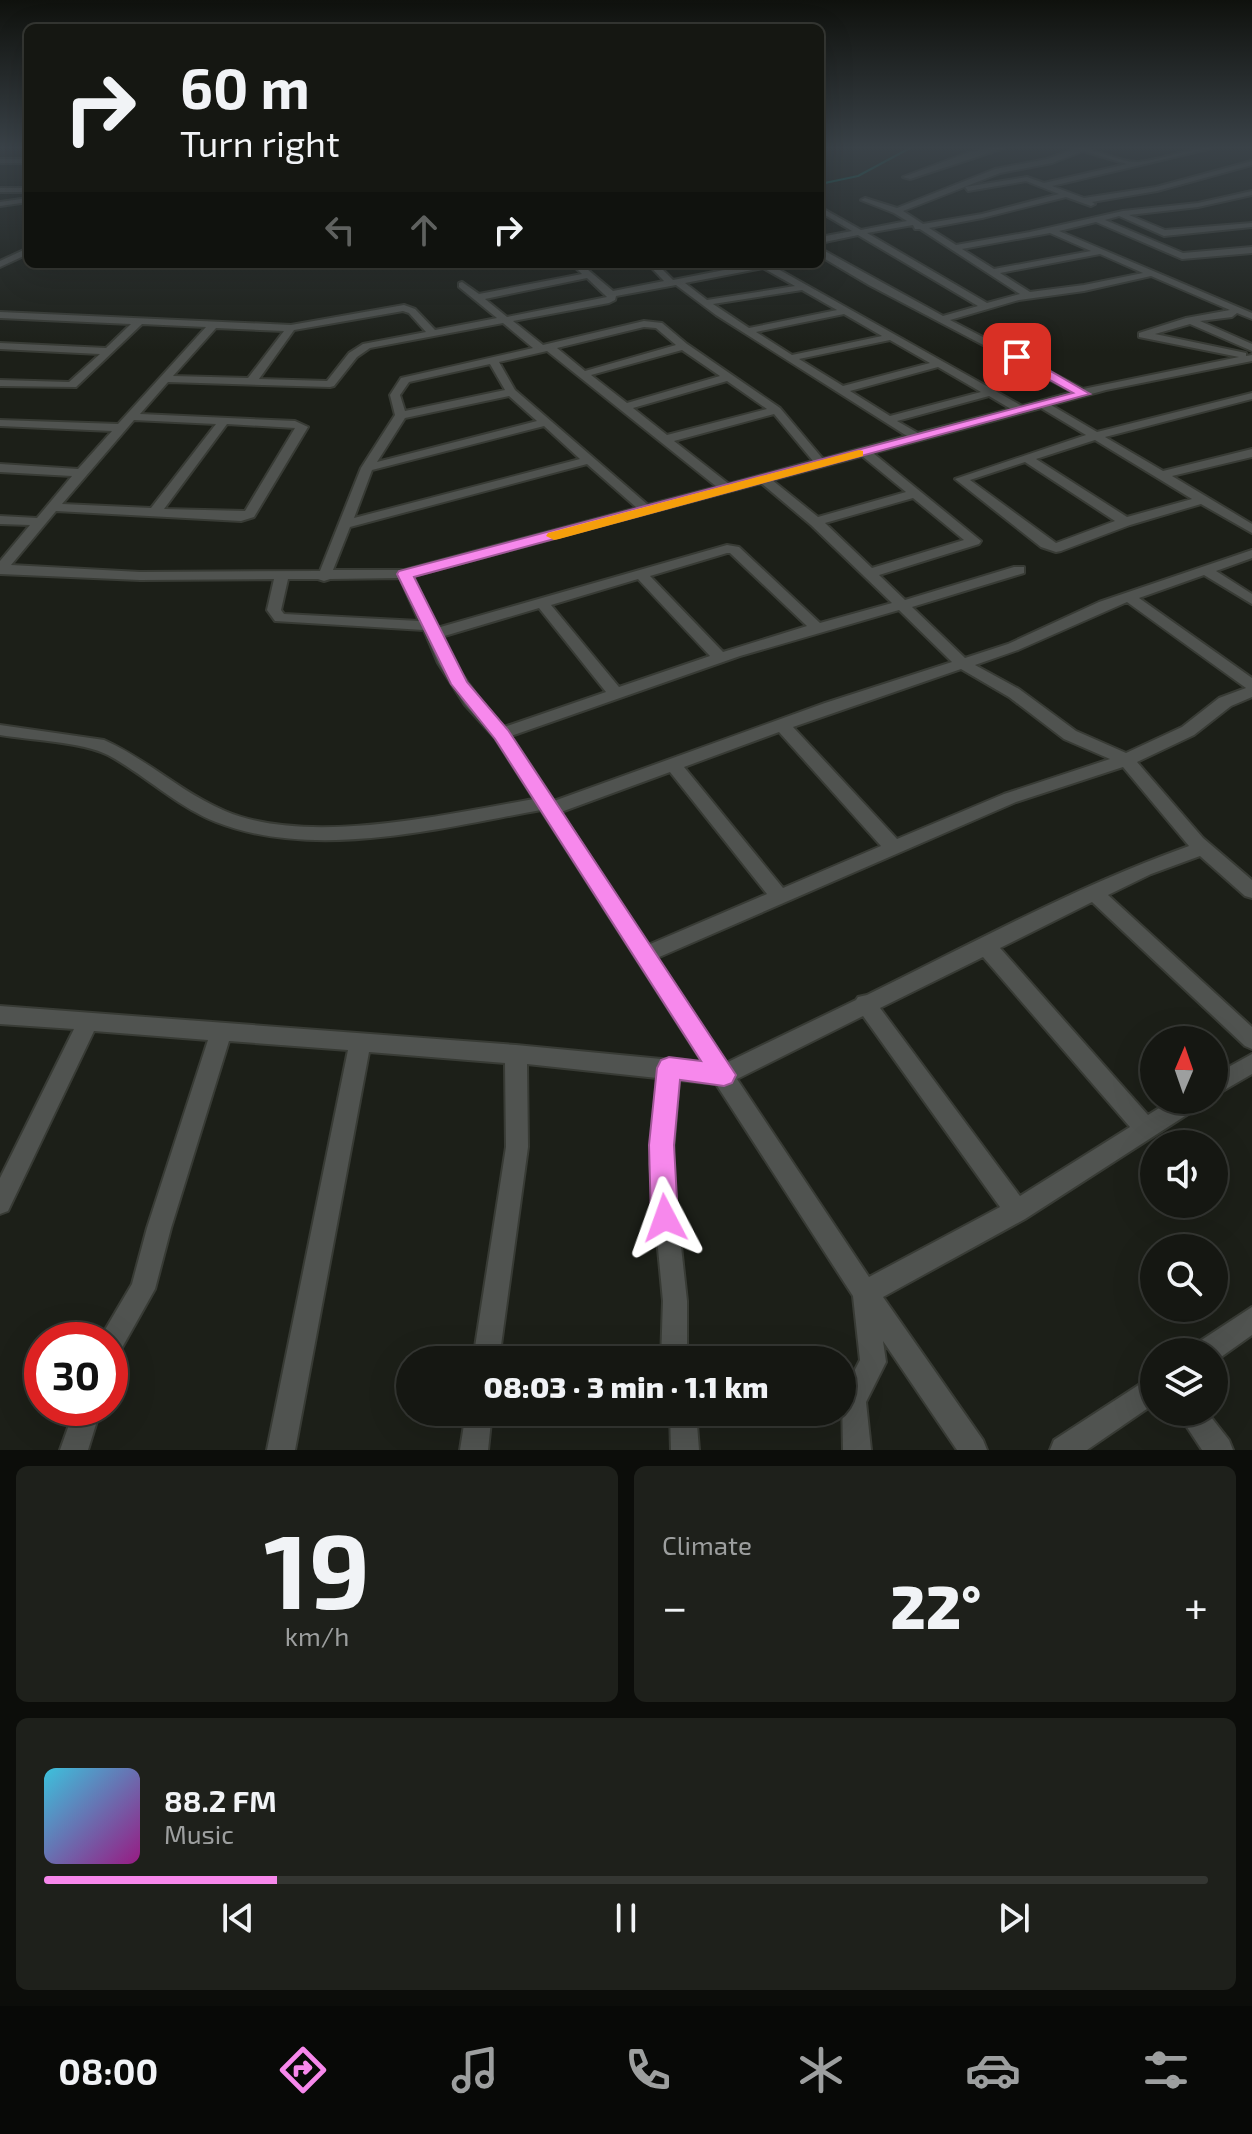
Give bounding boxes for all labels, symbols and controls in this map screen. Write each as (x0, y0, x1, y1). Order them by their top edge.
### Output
text: 60 m (180, 53, 310, 120)
icon: right (48, 56, 152, 160)
text: Turn right (180, 121, 340, 164)
icon: left (318, 208, 362, 252)
icon: ahead (402, 208, 446, 252)
icon: right (486, 208, 530, 252)
pin (983, 323, 1051, 391)
icon: arrive (995, 335, 1039, 379)
north arrow (1140, 1026, 1228, 1114)
map controls (1140, 1026, 1228, 1426)
button: sound (1140, 1130, 1228, 1218)
position arrow (623, 1176, 707, 1260)
button: search (1140, 1234, 1228, 1322)
speed limit sign: 30 (24, 1322, 128, 1426)
button: layers (1140, 1338, 1228, 1426)
text: 08:03 · 3 min · 1.1 km (484, 1368, 768, 1404)
text: 19 (264, 1505, 370, 1630)
text: Climate (662, 1529, 752, 1560)
text: 22° (890, 1569, 981, 1641)
text: − (662, 1579, 688, 1632)
text: + (1184, 1579, 1208, 1632)
text: km/h (285, 1620, 349, 1651)
text: 88.2 FM (164, 1782, 277, 1818)
text: Music (164, 1818, 234, 1849)
icon: previous (216, 1896, 260, 1940)
icon: pause (604, 1896, 648, 1940)
icon: next (992, 1896, 1036, 1940)
icon: directions (275, 2042, 331, 2098)
icon: music (447, 2042, 503, 2098)
icon: phone (620, 2042, 676, 2098)
icon: climate (793, 2042, 849, 2098)
icon: car (965, 2042, 1021, 2098)
icon: filters (1138, 2042, 1194, 2098)
text: 08:00 (58, 2049, 158, 2092)

